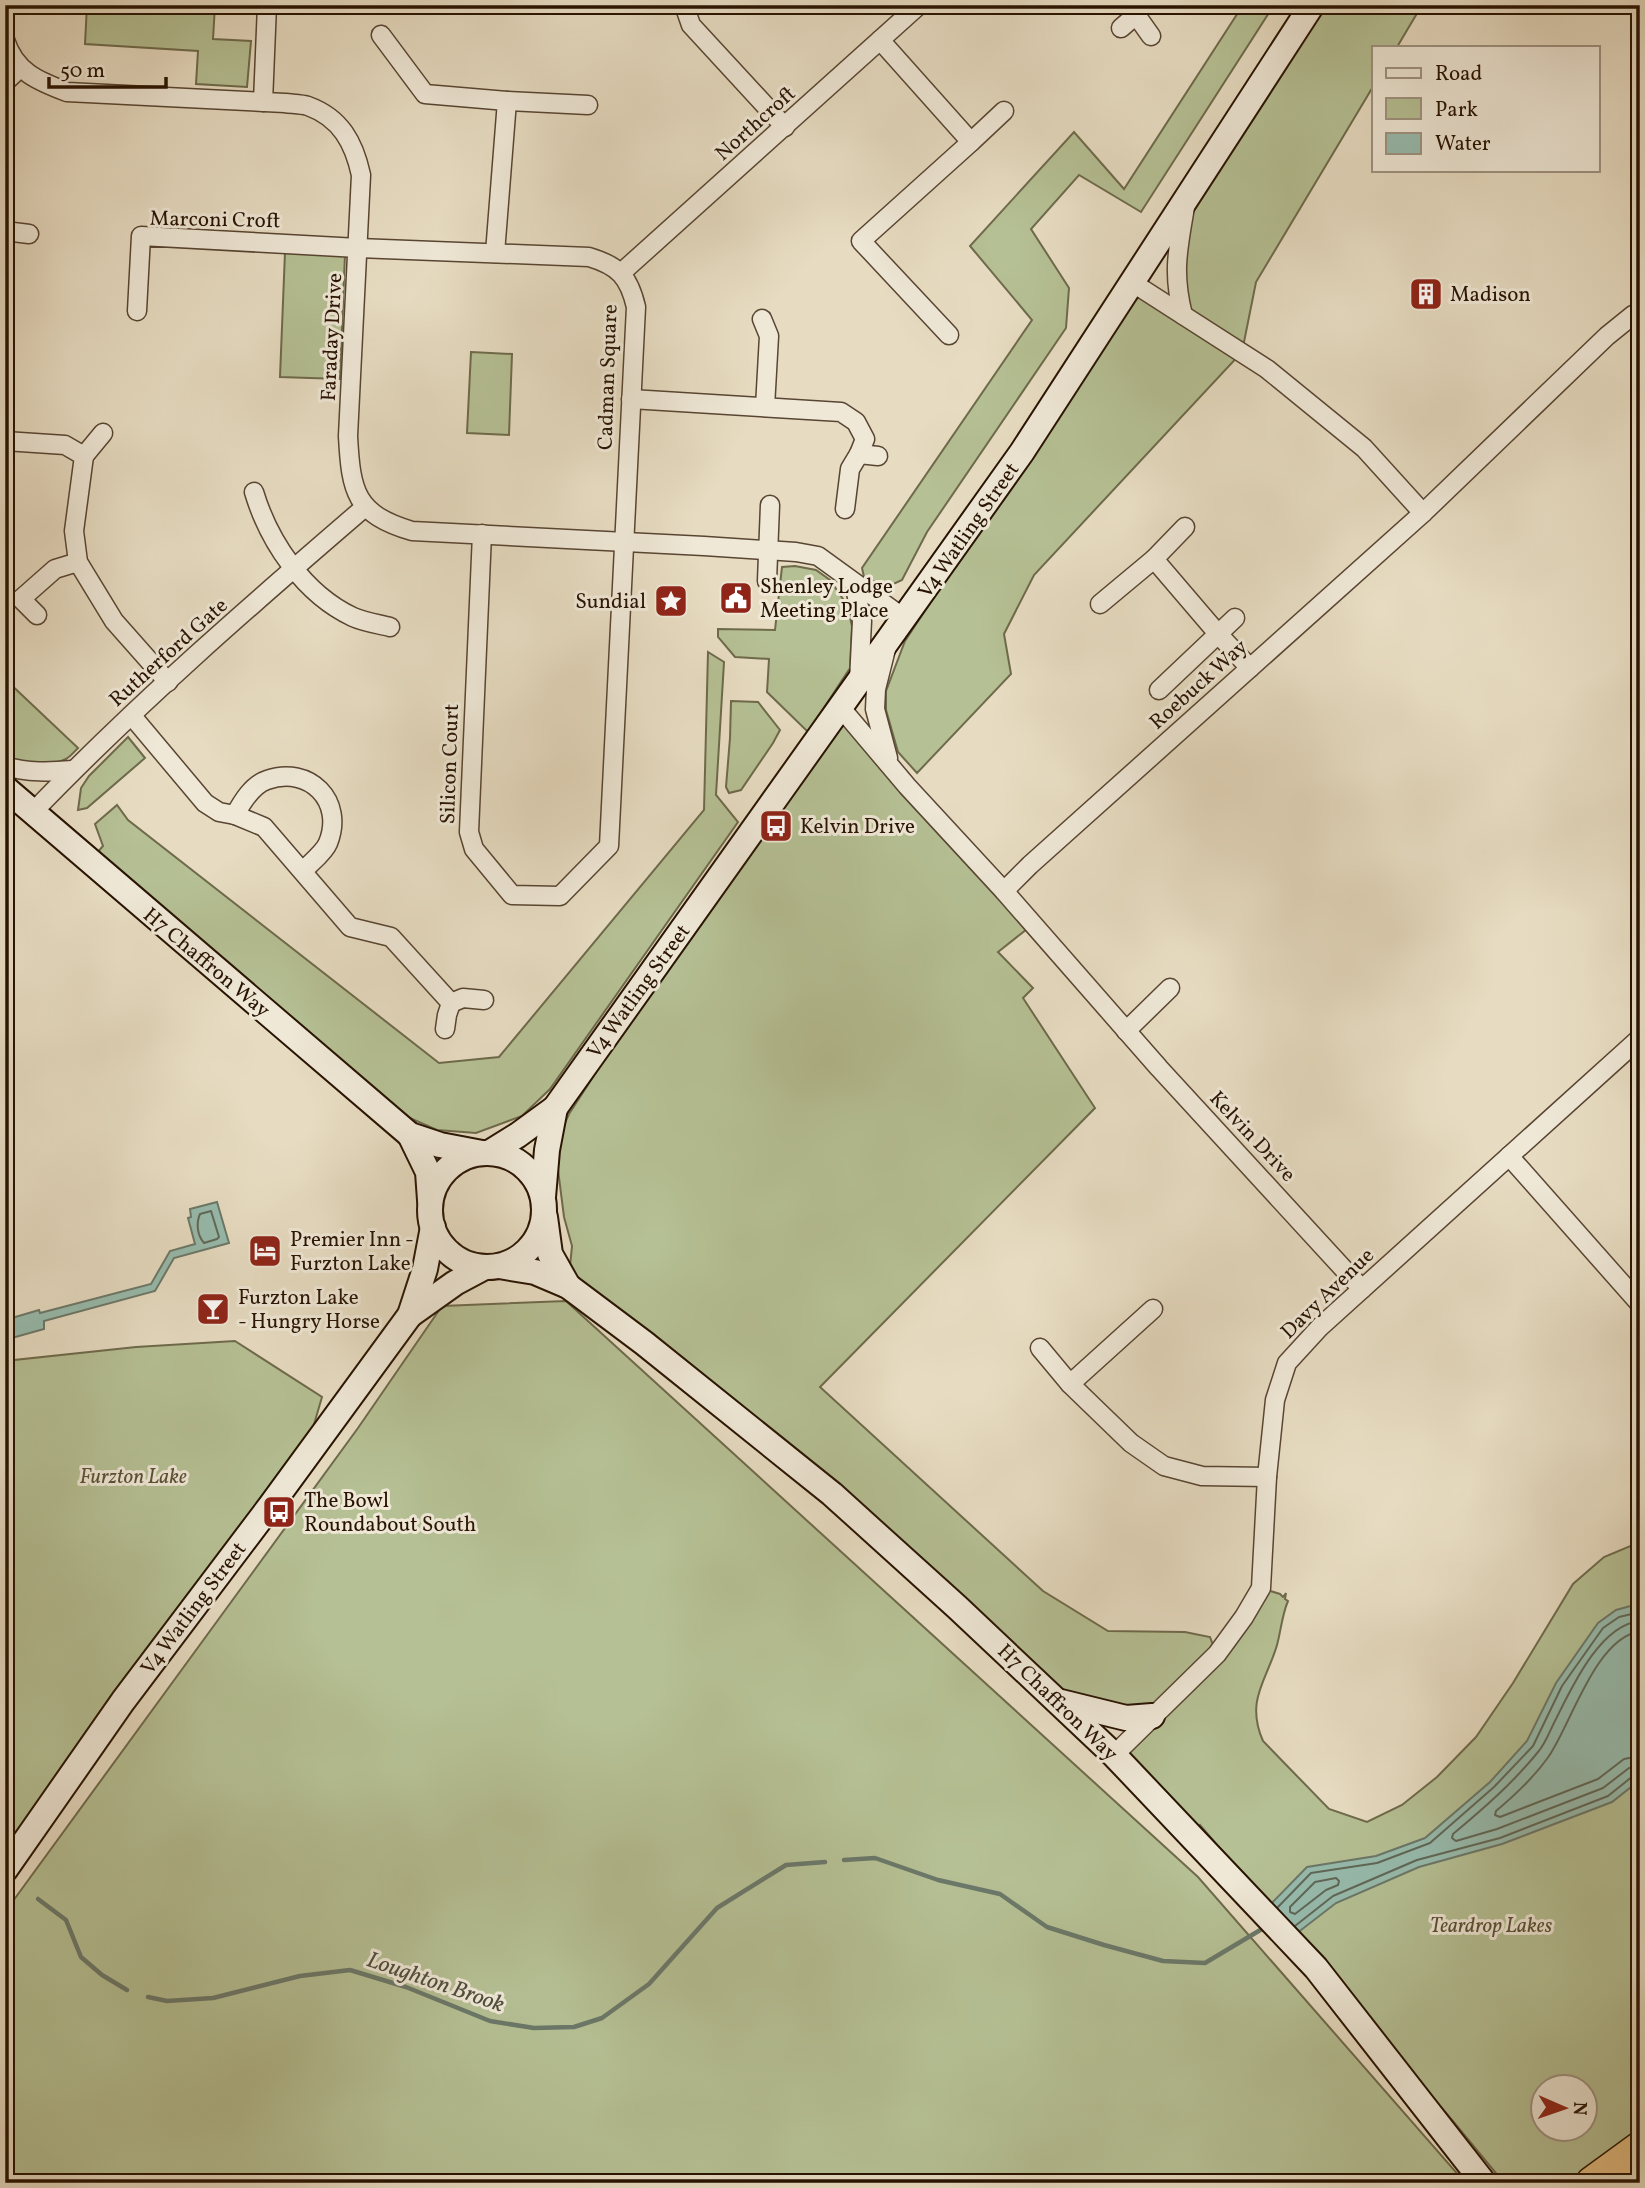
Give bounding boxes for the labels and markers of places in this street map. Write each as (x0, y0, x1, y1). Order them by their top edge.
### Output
building icon: Madison (1407, 275, 1445, 313)
place label: Madison (1450, 281, 1531, 310)
place label: Shenley Lodge Meeting Place (760, 573, 893, 626)
public building icon: Shenley Lodge Meeting Place (717, 579, 755, 617)
place icon: Sundial (652, 582, 690, 620)
place label: Sundial (575, 588, 646, 617)
bus stop icon: Kelvin Drive (757, 807, 795, 845)
place label: Kelvin Drive (800, 813, 915, 842)
place label: Premier Inn - Furzton Lake (290, 1226, 414, 1279)
hotel icon: Premier Inn - Furzton Lake (246, 1232, 284, 1270)
place label: Furzton Lake - Hungry Horse (238, 1284, 380, 1337)
bar icon: Furzton Lake - Hungry Horse (194, 1290, 232, 1328)
place label: The Bowl Roundabout South (304, 1487, 476, 1540)
bus stop icon: The Bowl Roundabout South (260, 1493, 298, 1531)

